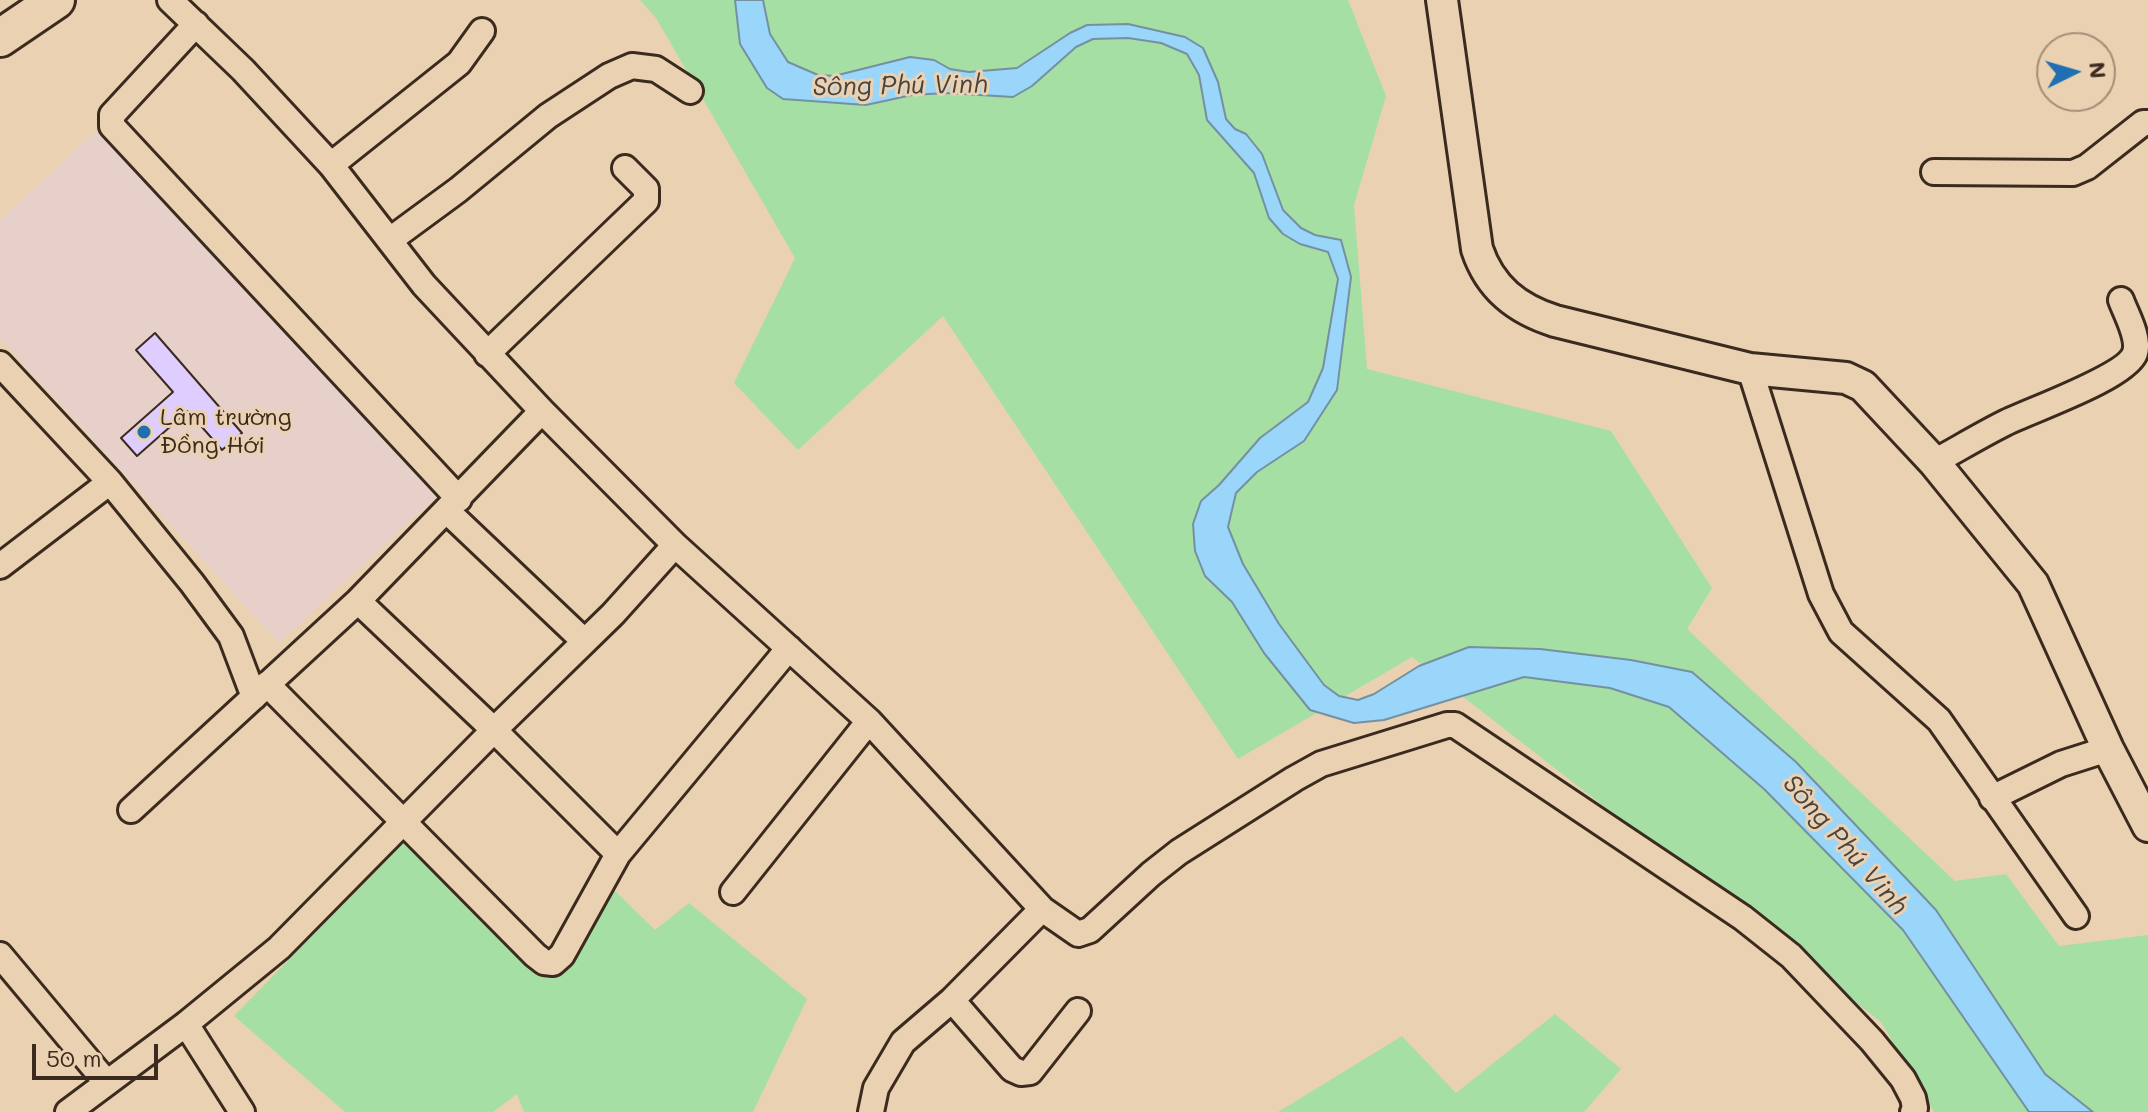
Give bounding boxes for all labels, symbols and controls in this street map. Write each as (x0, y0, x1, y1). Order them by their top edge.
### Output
north arrow (2036, 32, 2116, 112)
text: N (2083, 60, 2114, 80)
water label: Sông Phú Vinh (812, 69, 988, 103)
place label: Lâm trường Đồng Hới (160, 404, 292, 460)
marker: Lâm trường Đồng Hới (135, 423, 153, 441)
water label: Sông Phú Vinh (1776, 769, 1914, 921)
scale bar (36, 1028, 162, 1078)
text: 50 m (46, 1042, 102, 1073)

